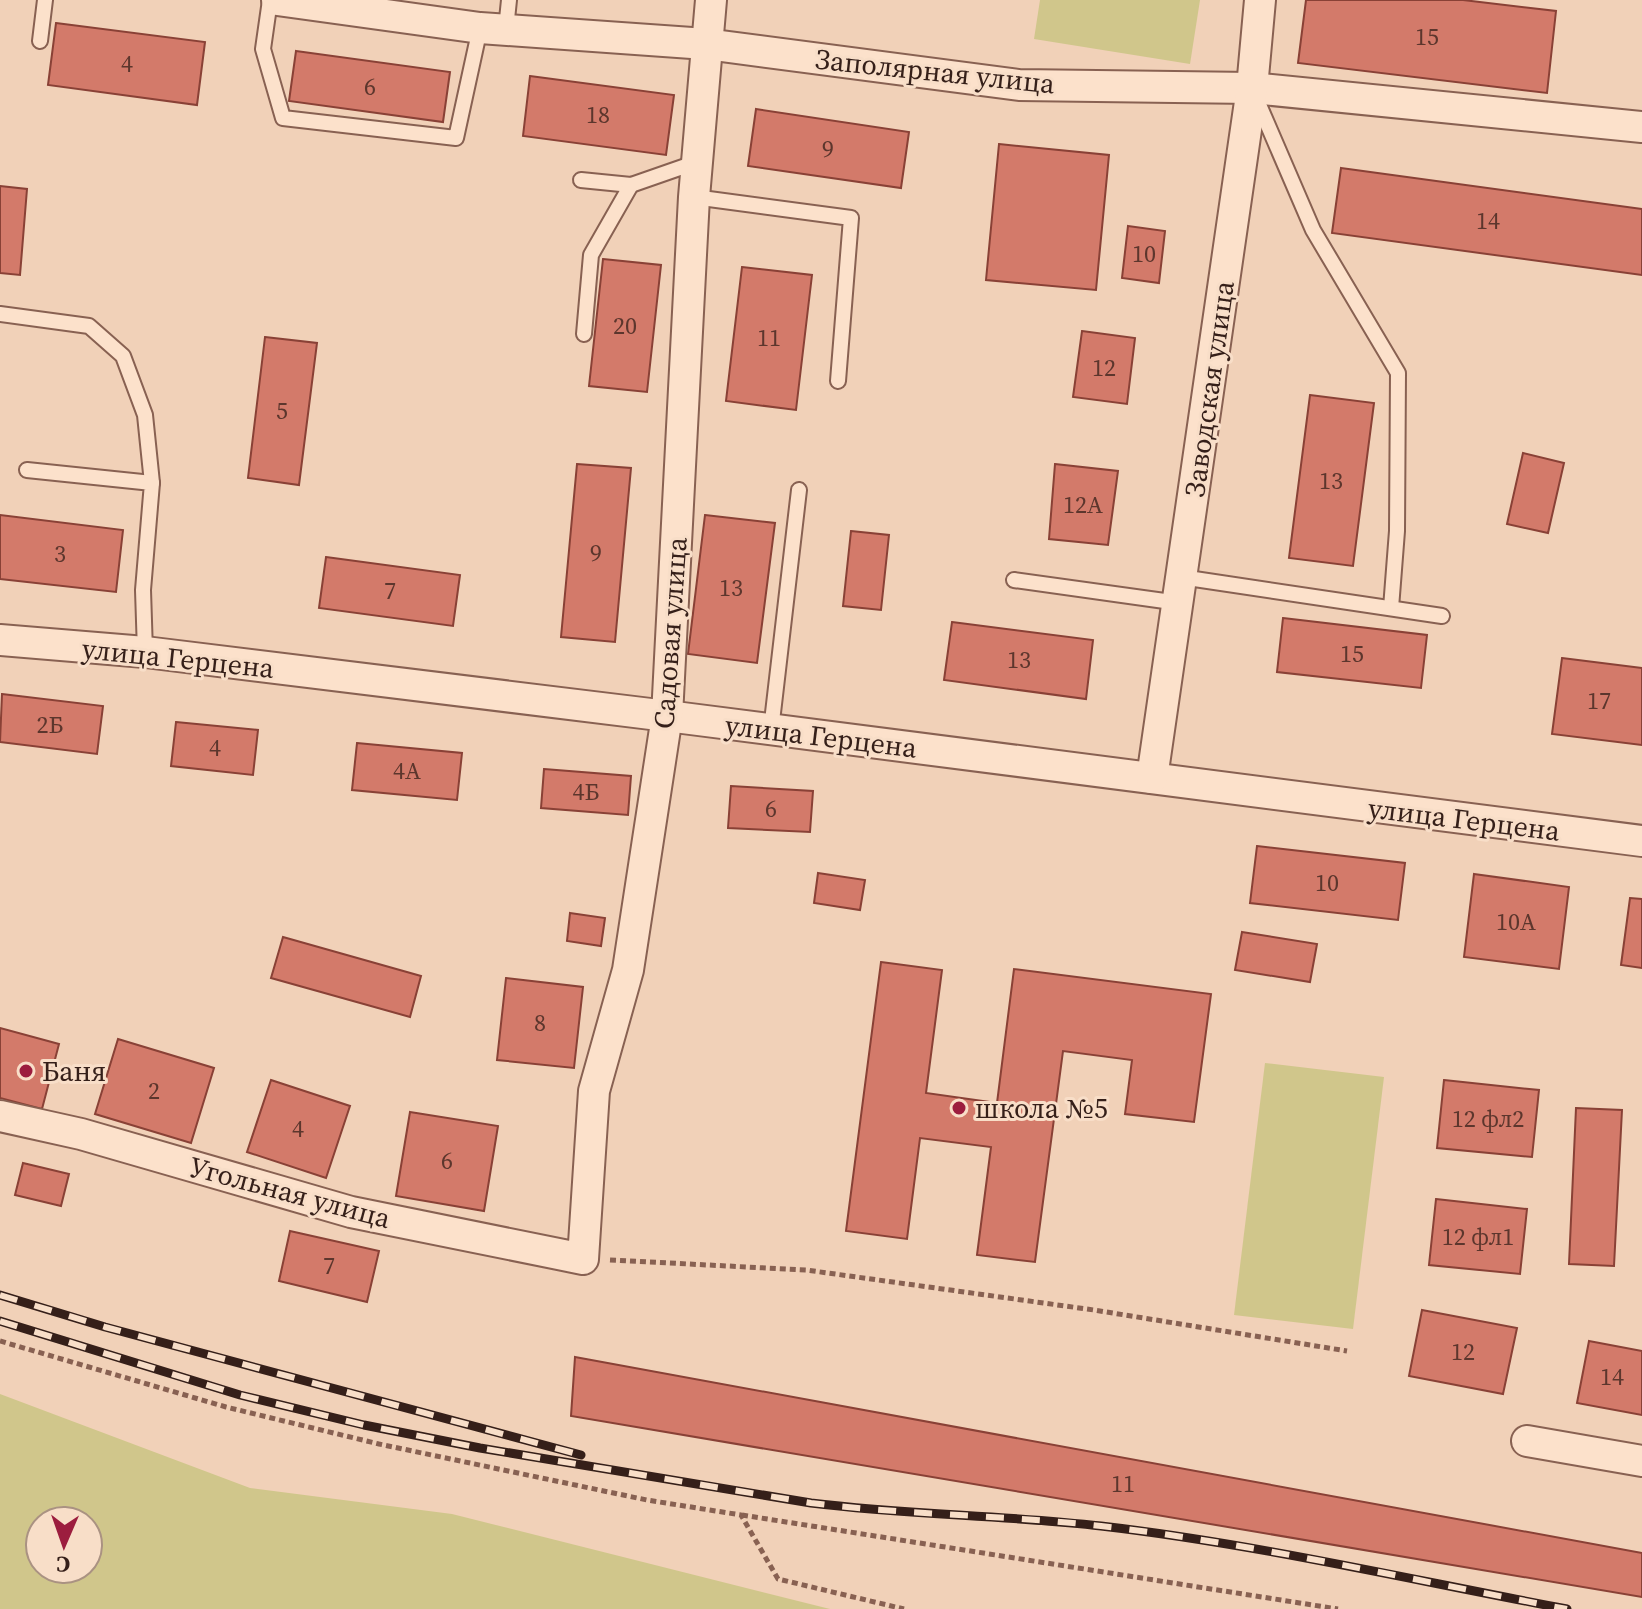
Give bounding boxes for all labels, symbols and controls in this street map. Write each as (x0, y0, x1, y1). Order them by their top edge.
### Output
house number: 15 (1415, 20, 1439, 53)
street label: Заполярная улица (813, 40, 1057, 103)
house number: 4 (121, 47, 133, 80)
house number: 6 (364, 70, 376, 103)
house number: 18 (586, 98, 610, 131)
house number: 9 (822, 132, 834, 165)
house number: 14 (1476, 204, 1500, 237)
house number: 10 (1132, 237, 1156, 270)
street label: Заводская улица (1175, 278, 1243, 500)
house number: 20 (613, 309, 637, 342)
house number: 11 (757, 321, 781, 354)
house number: 12 (1092, 351, 1116, 384)
house number: 5 (276, 394, 288, 427)
house number: 13 (1319, 464, 1343, 497)
house number: 12А (1063, 488, 1103, 521)
street label: Садовая улица (644, 535, 696, 730)
house number: 9 (590, 536, 602, 569)
house number: 3 (54, 537, 66, 570)
house number: 13 (719, 571, 743, 604)
house number: 7 (384, 574, 396, 607)
street label: улица Герцена (80, 629, 277, 687)
house number: 15 (1340, 637, 1364, 670)
house number: 13 (1007, 643, 1031, 676)
house number: 17 (1587, 684, 1611, 717)
street label: улица Герцена (723, 705, 920, 767)
house number: 2Б (37, 708, 64, 741)
house number: 4 (209, 731, 221, 764)
house number: 4А (393, 754, 421, 787)
house number: 4Б (573, 775, 600, 808)
street label: улица Герцена (1366, 788, 1563, 850)
house number: 6 (765, 792, 777, 825)
house number: 10 (1315, 866, 1339, 899)
house number: 10А (1496, 905, 1536, 938)
house number: 8 (534, 1006, 546, 1039)
place label: Баня (42, 1052, 106, 1090)
marker: Баня (17, 1062, 35, 1080)
house number: 2 (148, 1074, 160, 1107)
place label: школа №5 (975, 1089, 1108, 1127)
marker: школа №5 (950, 1099, 968, 1117)
house number: 12 фл2 (1452, 1102, 1524, 1135)
house number: 4 (292, 1112, 304, 1145)
house number: 6 (441, 1144, 453, 1177)
street label: Угольная улица (185, 1147, 396, 1237)
house number: 12 фл1 (1442, 1220, 1514, 1253)
house number: 7 (323, 1249, 335, 1282)
house number: 12 (1451, 1335, 1475, 1368)
house number: 14 (1600, 1360, 1624, 1393)
house number: 11 (1111, 1467, 1135, 1500)
north arrow (24, 1505, 104, 1585)
text: С (56, 1550, 71, 1580)

